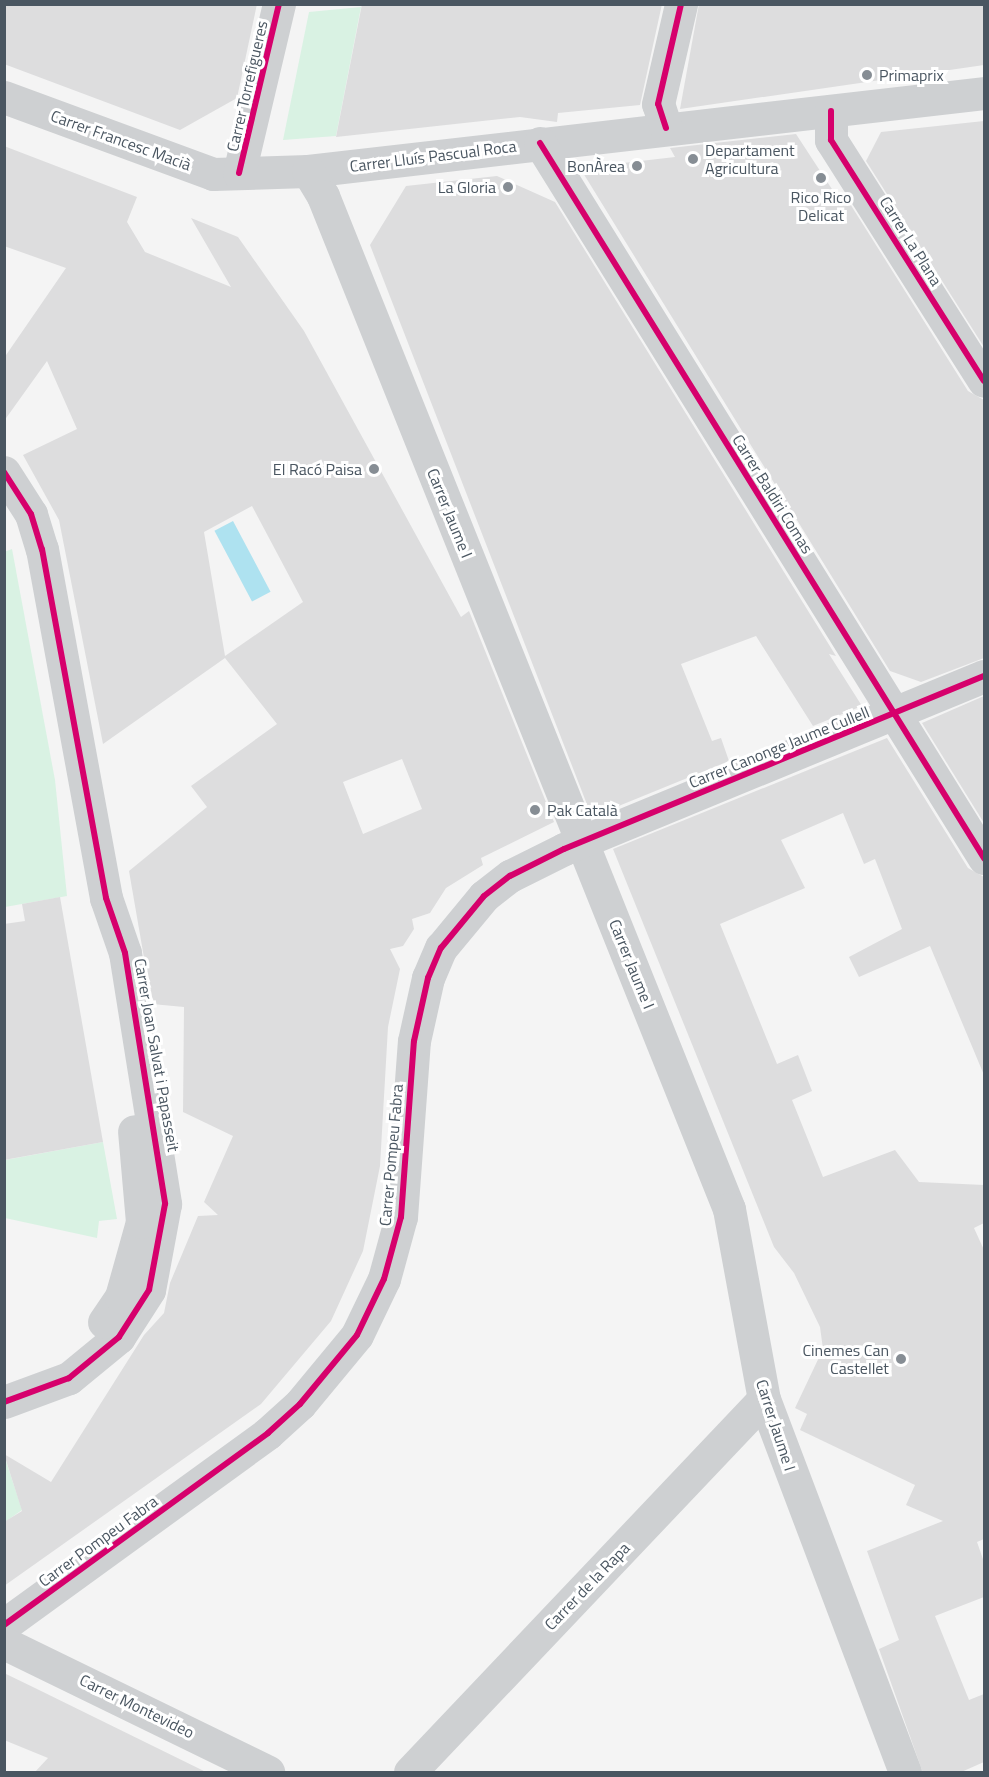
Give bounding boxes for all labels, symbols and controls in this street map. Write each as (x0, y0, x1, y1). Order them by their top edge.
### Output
street label: Carrer Torrefigueres (223, 19, 271, 153)
place label: Primaprix (879, 65, 944, 85)
marker: Primaprix (860, 68, 874, 82)
street label: Carrer Francesc Macià (48, 106, 194, 174)
street label: Carrer Lluís Pascual Roca (349, 136, 517, 176)
place label: Departament Agricultura (705, 140, 795, 178)
marker: Departament Agricultura (686, 152, 700, 166)
place label: BonÀrea (567, 156, 625, 176)
marker: BonÀrea (630, 159, 644, 173)
marker: Rico Rico Delicat (814, 171, 828, 185)
place label: La Gloria (438, 177, 496, 197)
marker: La Gloria (501, 180, 515, 194)
place label: Rico Rico Delicat (791, 187, 851, 225)
street label: Carrer La Plana (876, 193, 946, 289)
street label: Carrer Baldiri Comas (729, 431, 817, 557)
place label: El Racó Paisa (273, 459, 362, 479)
marker: El Racó Paisa (367, 462, 381, 476)
street label: Carrer Jaume I (423, 465, 477, 561)
street label: Carrer Canonge Jaume Cullell (686, 702, 872, 792)
place label: Pak Català (547, 800, 618, 820)
marker: Pak Català (528, 803, 542, 817)
street label: Carrer Jaume I (605, 916, 659, 1012)
street label: Carrer Joan Salvat i Papasseit (131, 957, 183, 1153)
street label: Carrer Pompeu Fabra (375, 1083, 407, 1227)
place label: Cinemes Can Castellet (802, 1340, 889, 1378)
marker: Cinemes Can Castellet (894, 1352, 908, 1366)
street label: Carrer Jaume I (752, 1377, 800, 1473)
street label: Carrer Pompeu Fabra (35, 1491, 161, 1591)
street label: Carrer de la Rapa (540, 1538, 634, 1634)
street label: Carrer Montevideo (77, 1670, 197, 1742)

